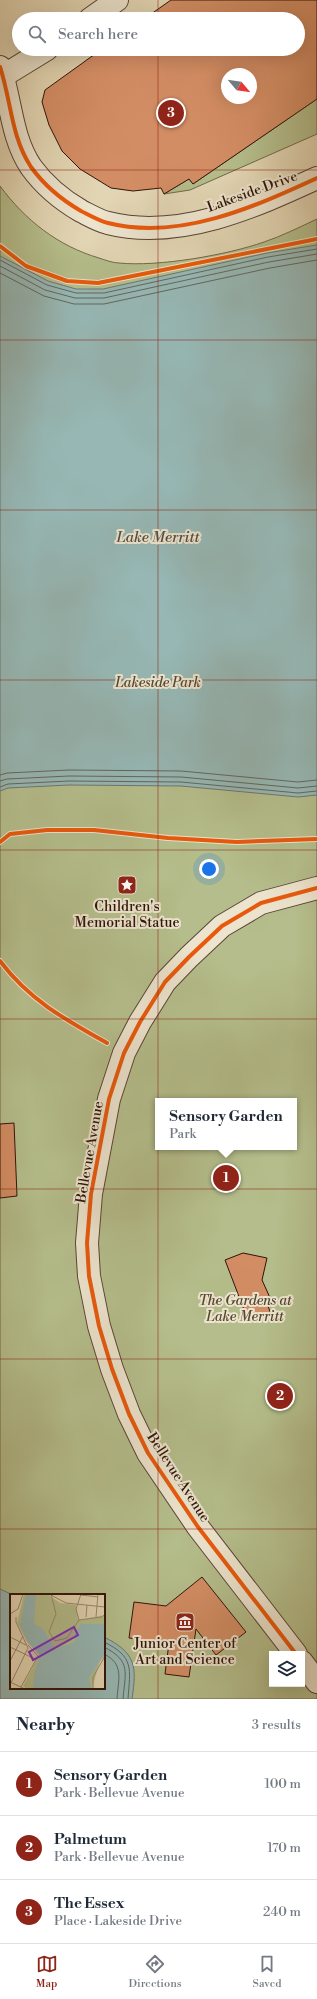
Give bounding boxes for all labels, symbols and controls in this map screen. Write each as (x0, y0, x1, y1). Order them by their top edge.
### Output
search box (12, 12, 305, 56)
icon: search (26, 23, 48, 45)
text: Search here (58, 25, 138, 44)
north arrow (221, 68, 257, 104)
pin: 3 (158, 98, 184, 128)
street label: Lakeside Drive (205, 167, 300, 217)
water label: Lake Merritt (116, 528, 200, 547)
park label: Lakeside Park (114, 674, 201, 692)
your location (199, 859, 219, 879)
place icon: Children's Memorial Statue (116, 874, 138, 896)
place label: Children's Memorial Statue (75, 898, 179, 932)
popup (155, 1098, 297, 1150)
street label: Bellevue Avenue (72, 1100, 108, 1206)
text: Sensory Garden (169, 1107, 283, 1126)
text: Park (169, 1126, 196, 1142)
pin: 1 (213, 1163, 239, 1193)
park label: The Gardens at Lake Merritt (199, 1292, 292, 1326)
pin: 2 (267, 1381, 293, 1411)
street label: Bellevue Avenue (142, 1429, 214, 1526)
inset map (10, 1594, 105, 1689)
museum icon: Junior Center of Art and Science (174, 1611, 196, 1633)
place label: Junior Center of Art and Science (133, 1635, 237, 1669)
map controls (269, 1651, 305, 1687)
button: layers (269, 1651, 305, 1687)
text: Nearby (16, 1714, 75, 1736)
text: 3 results (252, 1717, 301, 1733)
text: Sensory Garden (54, 1766, 167, 1785)
text: 1 (26, 1776, 32, 1792)
text: 100 m (265, 1776, 301, 1792)
text: Park · Bellevue Avenue (54, 1785, 184, 1801)
text: Palmetum (54, 1830, 127, 1849)
text: 2 (25, 1840, 33, 1856)
text: 170 m (267, 1840, 301, 1856)
text: Park · Bellevue Avenue (54, 1849, 184, 1865)
text: The Essex (54, 1894, 124, 1913)
text: 3 (25, 1904, 33, 1920)
text: 240 m (263, 1904, 301, 1920)
text: Place · Lakeside Drive (54, 1913, 182, 1929)
tab: Map (36, 1953, 58, 1991)
tab: Directions (129, 1953, 182, 1991)
tab: Saved (253, 1953, 281, 1991)

